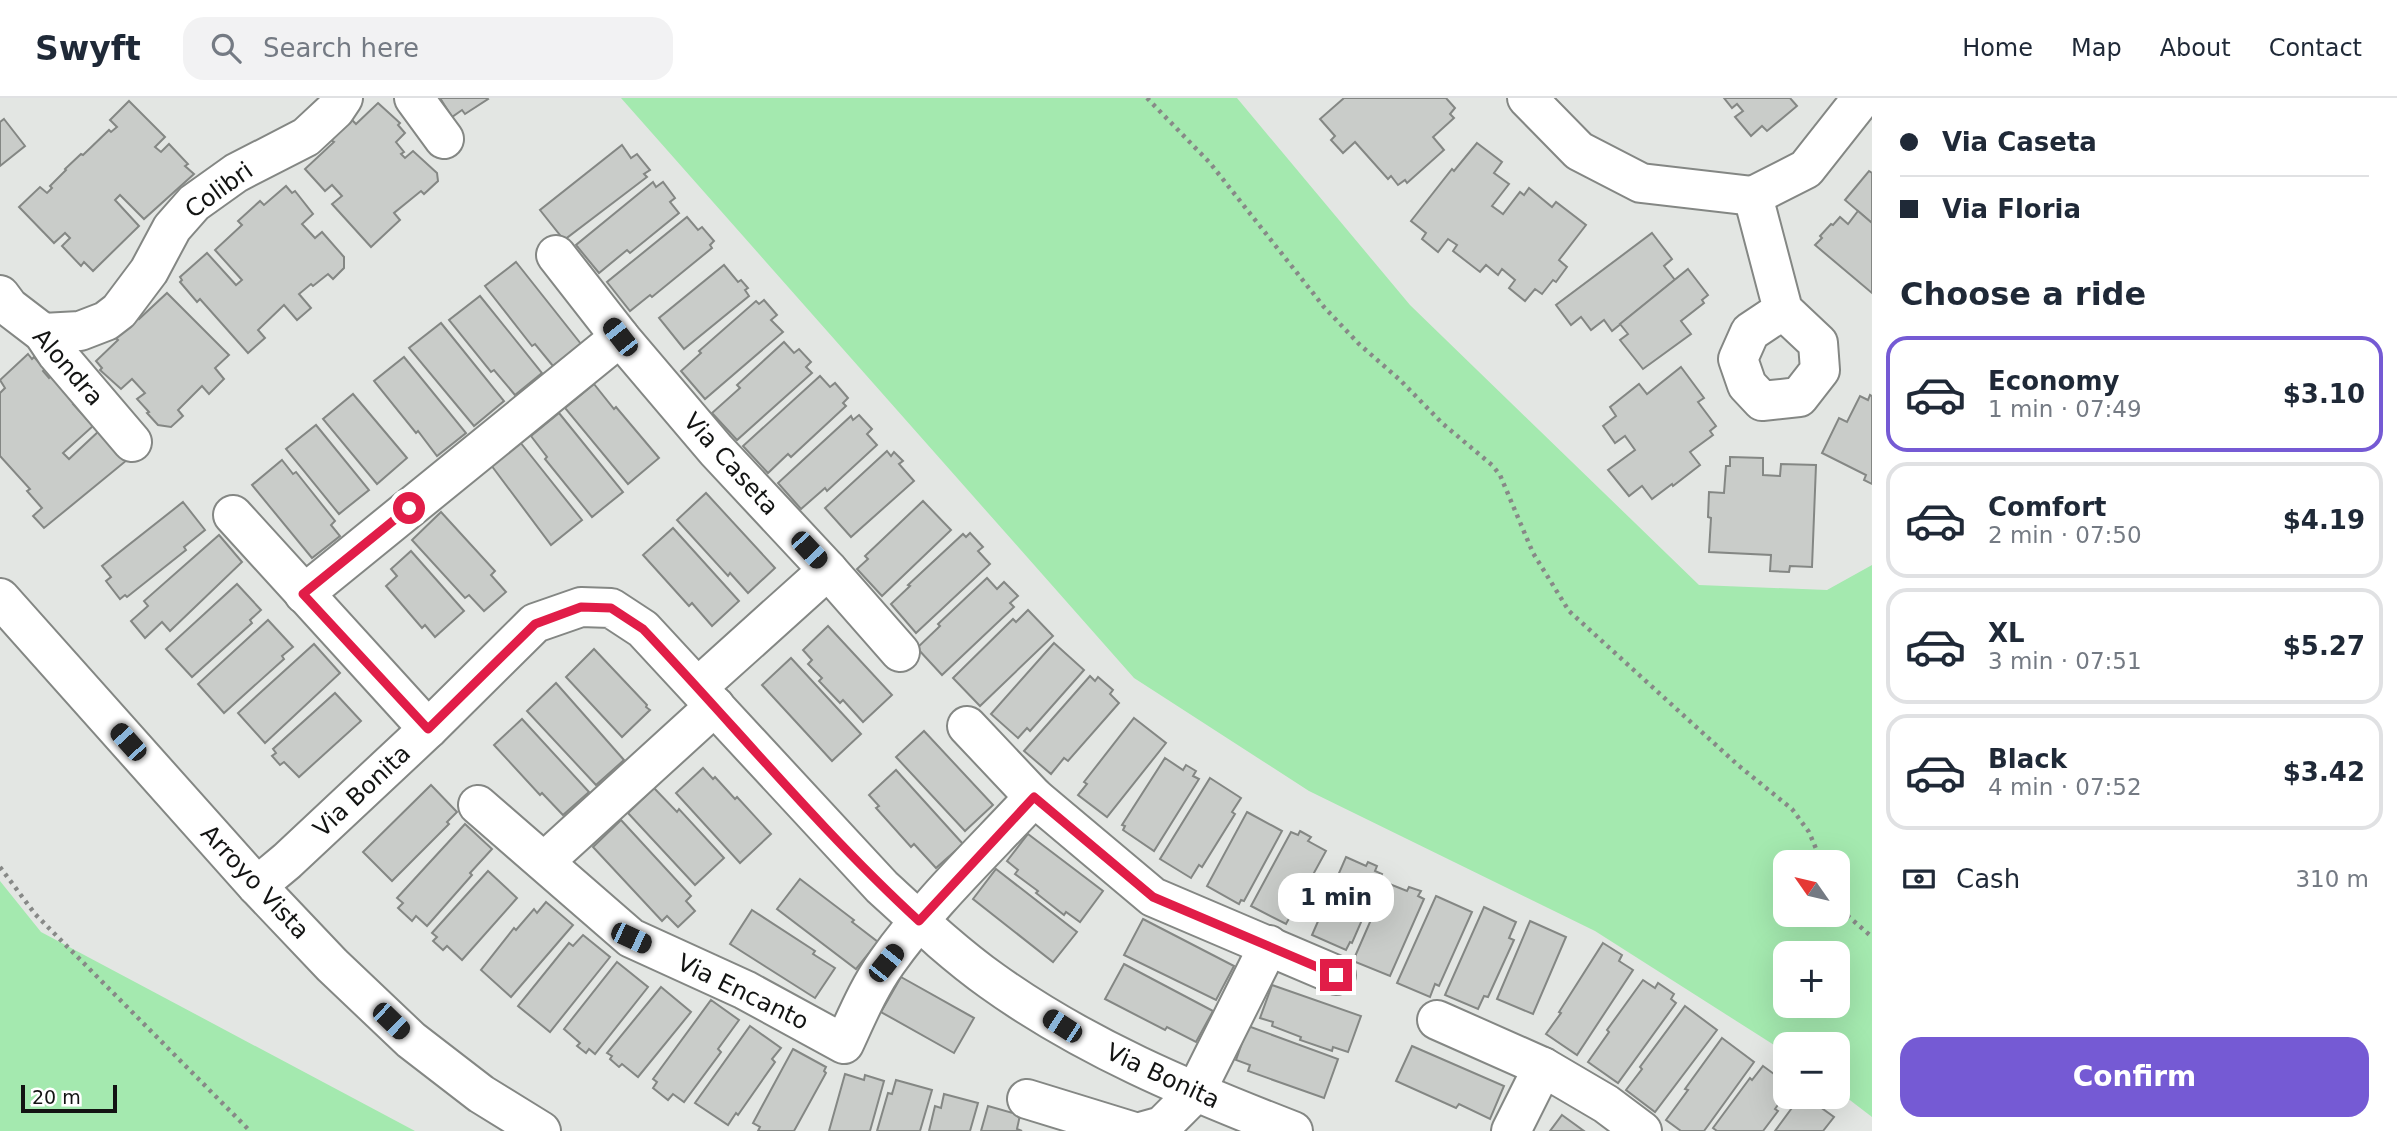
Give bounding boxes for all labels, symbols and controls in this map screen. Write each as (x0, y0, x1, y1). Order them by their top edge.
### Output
search box (183, 17, 673, 80)
text: Swyft (35, 29, 141, 68)
icon: search (207, 29, 245, 67)
text: Search here (263, 33, 419, 63)
text: Home (1962, 34, 2033, 62)
text: Map (2071, 34, 2122, 62)
text: About (2160, 34, 2231, 62)
text: Contact (2269, 34, 2362, 62)
text: Via Caseta (1942, 127, 2097, 157)
street label: Colibri (180, 156, 258, 224)
text: Via Floria (1942, 194, 2081, 224)
text: Choose a ride (1900, 275, 2146, 313)
car (599, 314, 642, 360)
street label: Alondra (27, 323, 109, 411)
icon: car (1904, 363, 1967, 426)
text: Economy (1988, 366, 2119, 396)
text: $3.10 (2283, 379, 2365, 409)
text: 1 min · 07:49 (1988, 396, 2142, 422)
street label: Via Caseta (678, 407, 784, 521)
icon: car (1904, 489, 1967, 552)
route start (393, 492, 425, 524)
text: Comfort (1988, 492, 2106, 522)
text: $4.19 (2283, 505, 2365, 535)
text: 2 min · 07:50 (1988, 522, 2142, 548)
car (787, 527, 832, 573)
icon: car (1904, 615, 1967, 678)
text: XL (1988, 618, 2025, 648)
text: $5.27 (2283, 631, 2365, 661)
text: 3 min · 07:51 (1988, 648, 2142, 674)
car (107, 719, 150, 765)
street label: Via Bonita (308, 739, 416, 843)
icon: car (1904, 741, 1967, 804)
text: Black (1988, 744, 2067, 774)
text: $3.42 (2283, 757, 2365, 787)
text: 4 min · 07:52 (1988, 774, 2142, 800)
street label: Arroyo Vista (195, 819, 315, 945)
north arrow (1773, 850, 1850, 928)
map controls (1773, 850, 1850, 1109)
icon: cash (1900, 860, 1938, 898)
text: Cash (1956, 864, 2020, 894)
text: 310 m (2295, 866, 2369, 892)
callout: 1 min (1278, 874, 1394, 922)
text: 1 min (1300, 884, 1372, 910)
car (608, 920, 655, 956)
car (865, 940, 908, 986)
button: + (1773, 941, 1850, 1018)
street label: Via Encanto (673, 948, 813, 1036)
route end (1320, 959, 1352, 991)
car (369, 999, 414, 1043)
car (1039, 1006, 1086, 1046)
button: − (1773, 1032, 1850, 1109)
button: Confirm (1900, 1037, 2369, 1117)
street label: Via Bonita (1102, 1038, 1224, 1114)
scale bar (21, 1082, 117, 1114)
text: 20 m (32, 1086, 81, 1108)

